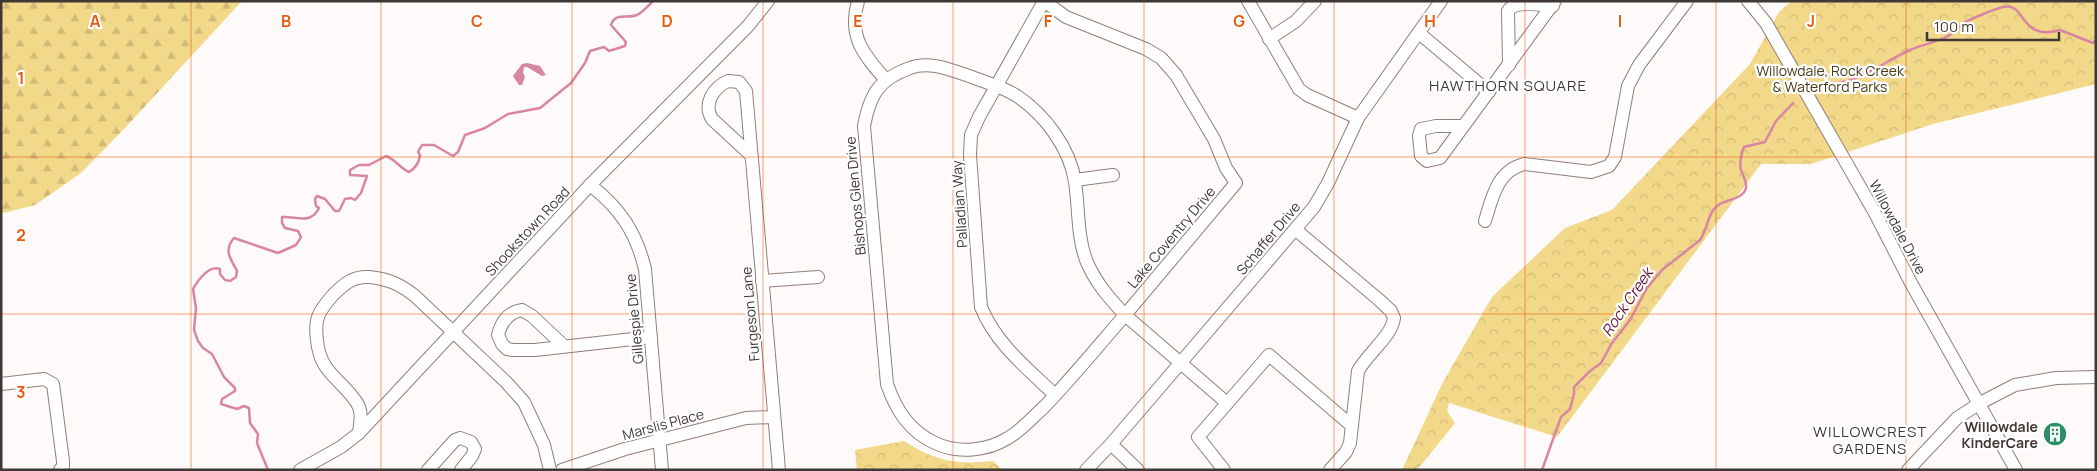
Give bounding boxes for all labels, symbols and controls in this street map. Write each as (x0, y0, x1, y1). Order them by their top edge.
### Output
text: A (90, 10, 101, 32)
text: B (281, 10, 291, 32)
text: C (471, 10, 483, 32)
text: D (661, 10, 673, 32)
text: E (853, 10, 863, 32)
text: F (1044, 10, 1053, 32)
text: G (1233, 10, 1245, 32)
text: H (1424, 10, 1436, 32)
text: I (1618, 10, 1622, 32)
text: J (1807, 10, 1815, 32)
scale bar (1927, 10, 2060, 42)
text: 100 m (1934, 16, 1974, 37)
park label: Willowdale, Rock Creek & Waterford Parks (1756, 61, 1905, 96)
text: 1 (17, 67, 25, 89)
district label: HAWTHORN SQUARE (1429, 75, 1587, 96)
street label: Bishops Glen Drive (840, 136, 870, 256)
street label: Palladian Way (946, 159, 972, 249)
street label: Willowdale Drive (1865, 177, 1931, 277)
street label: Shookstown Road (480, 182, 574, 280)
street label: Lake Coventry Drive (1123, 182, 1219, 292)
street label: Schaffer Drive (1232, 197, 1304, 279)
text: 2 (16, 224, 26, 246)
water label: Rock Creek (1596, 262, 1659, 340)
street label: Furgeson Lane (736, 266, 764, 362)
street label: Gillespie Drive (621, 273, 647, 365)
text: 3 (16, 381, 26, 403)
street label: Marslis Place (620, 404, 706, 444)
place label: Willowdale KinderCare (1961, 417, 2038, 452)
district label: WILLOWCREST GARDENS (1813, 421, 1927, 459)
building icon: Willowdale KinderCare (2042, 421, 2068, 447)

